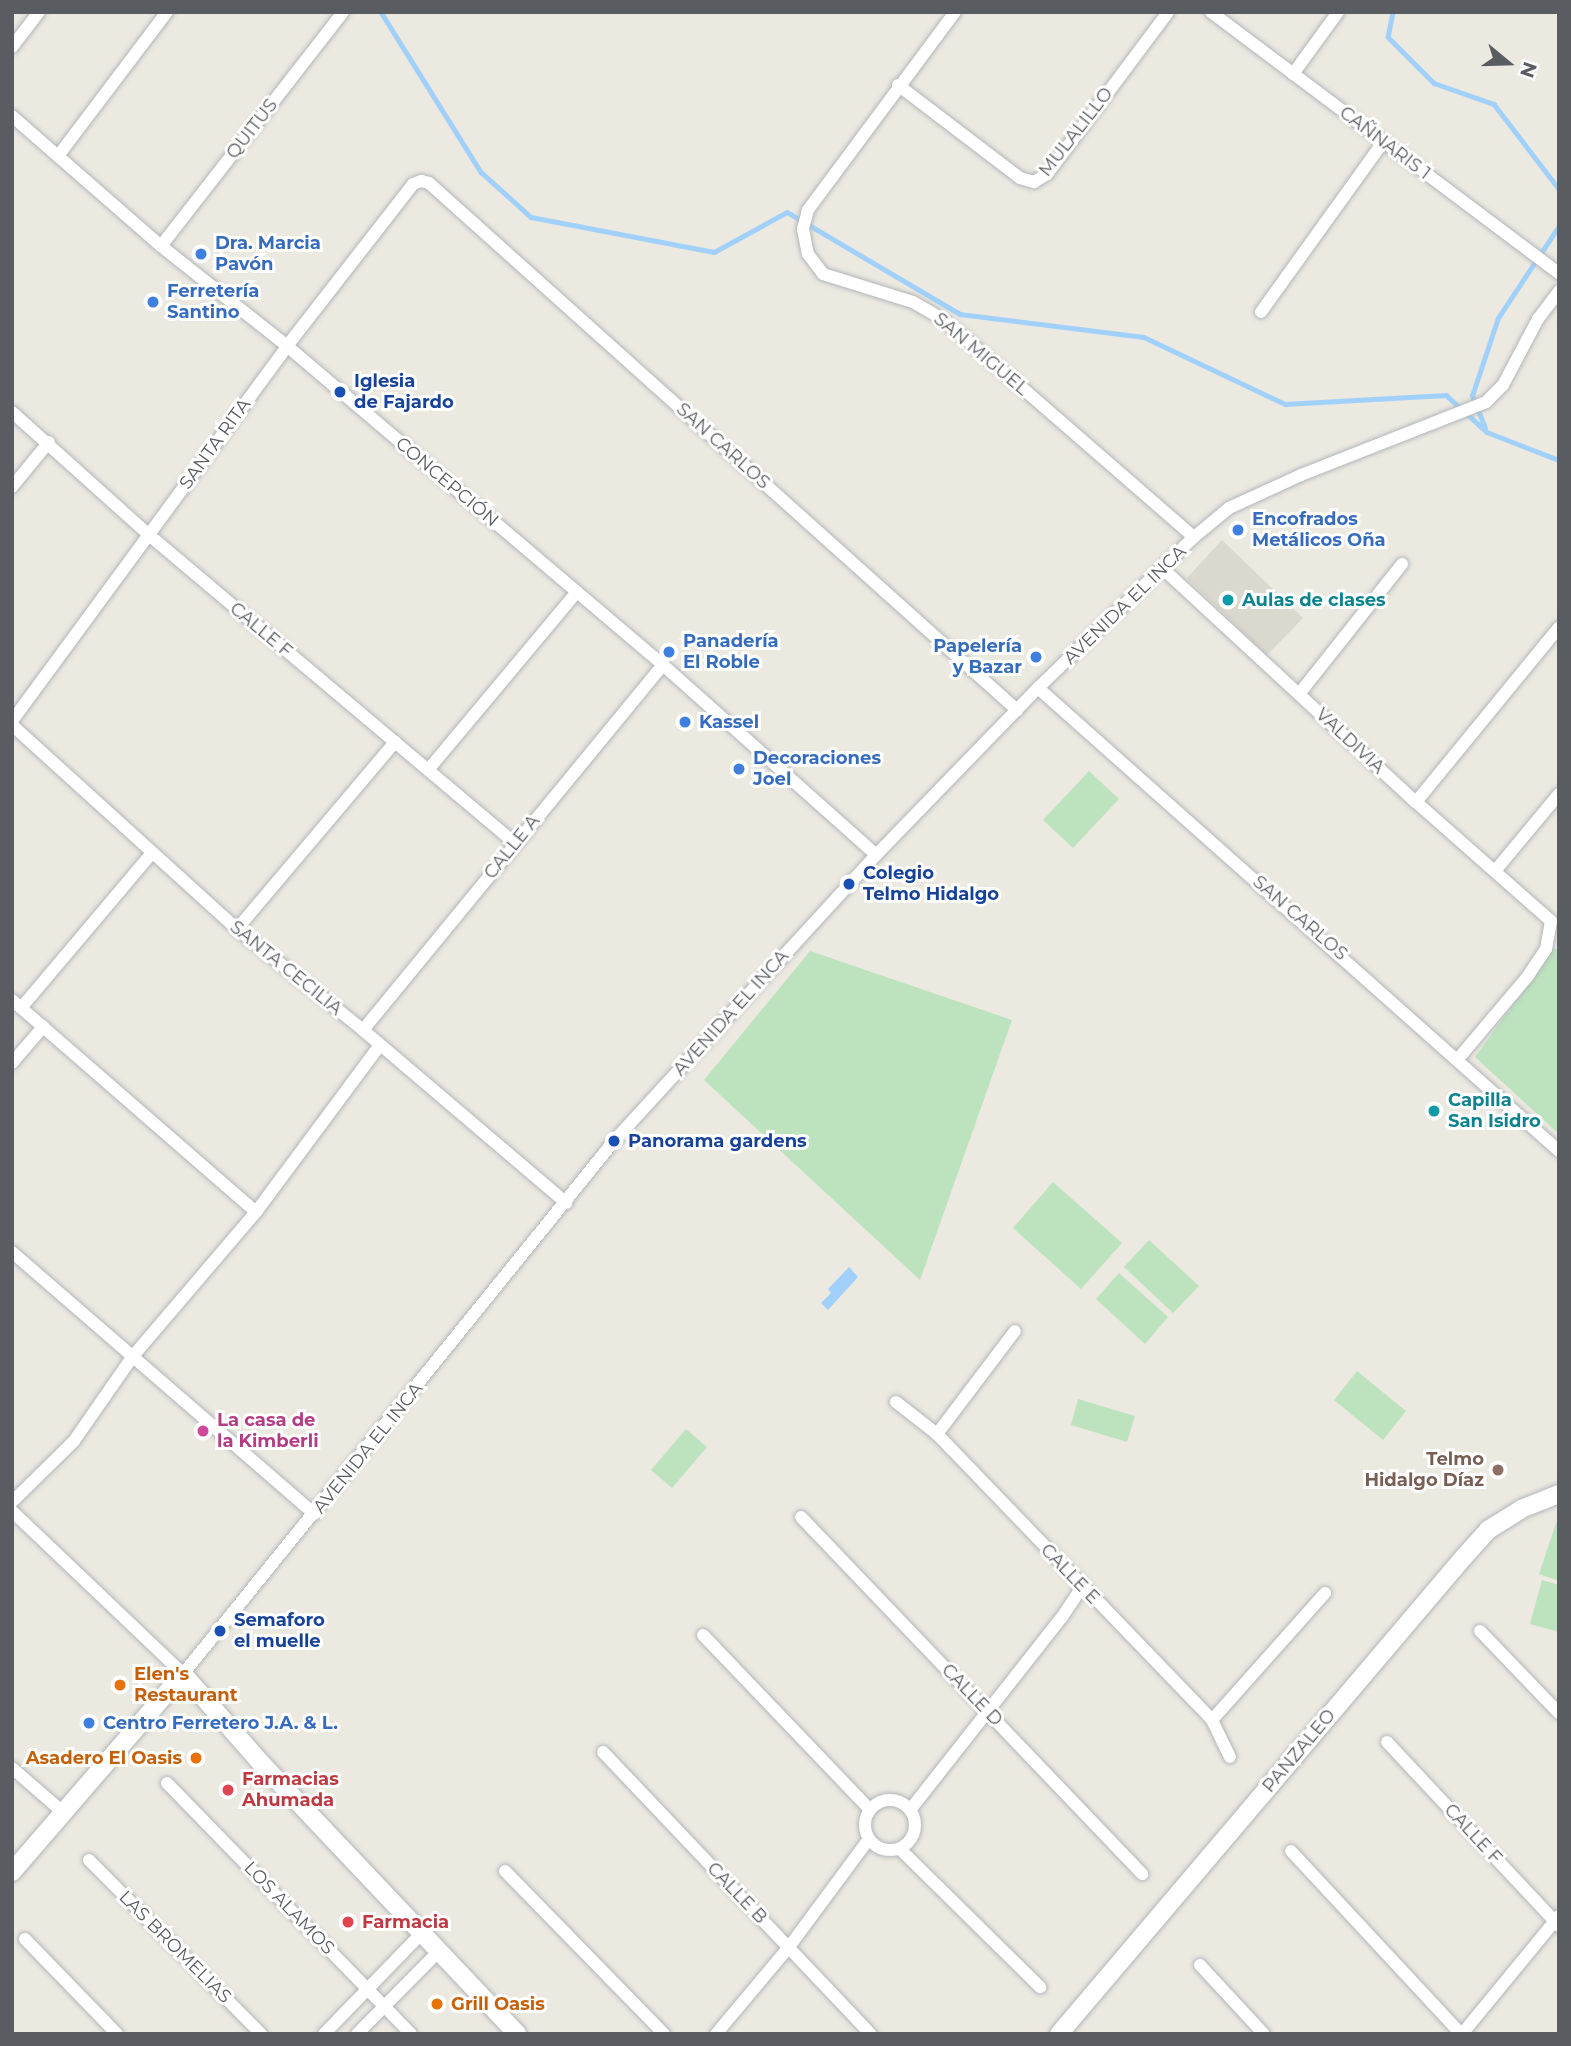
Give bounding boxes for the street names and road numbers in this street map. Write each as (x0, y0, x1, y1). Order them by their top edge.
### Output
street label: MULALILLO (1035, 83, 1117, 181)
street label: QUITUS (222, 95, 282, 163)
street label: CAÑNARIS 1 (1335, 102, 1435, 184)
street label: SAN MIGUEL (929, 308, 1033, 400)
street label: SANTA RITA (175, 394, 255, 494)
street label: SAN CARLOS (672, 398, 774, 494)
street label: CONCEPCIÓN (391, 433, 503, 531)
street label: AVENIDA EL INCA (1059, 541, 1191, 669)
street label: CALLE F (225, 598, 297, 662)
street label: VALDIVIA (1311, 704, 1389, 778)
street label: CALLE A (480, 811, 544, 883)
street label: SAN CARLOS (1248, 871, 1352, 965)
street label: SANTA CECILIA (226, 916, 346, 1020)
street label: AVENIDA EL INCA (669, 946, 793, 1080)
street label: AVENIDA EL INCA (309, 1378, 427, 1518)
street label: CALLE E (1036, 1539, 1104, 1609)
street label: CALLE D (937, 1659, 1007, 1731)
street label: PANZALEO (1258, 1705, 1340, 1797)
street label: CALLE F (1440, 1799, 1506, 1869)
street label: LOS ALAMOS (239, 1857, 339, 1959)
street label: CALLE B (703, 1858, 771, 1928)
street label: LAS BROMELIAS (114, 1886, 236, 2008)

